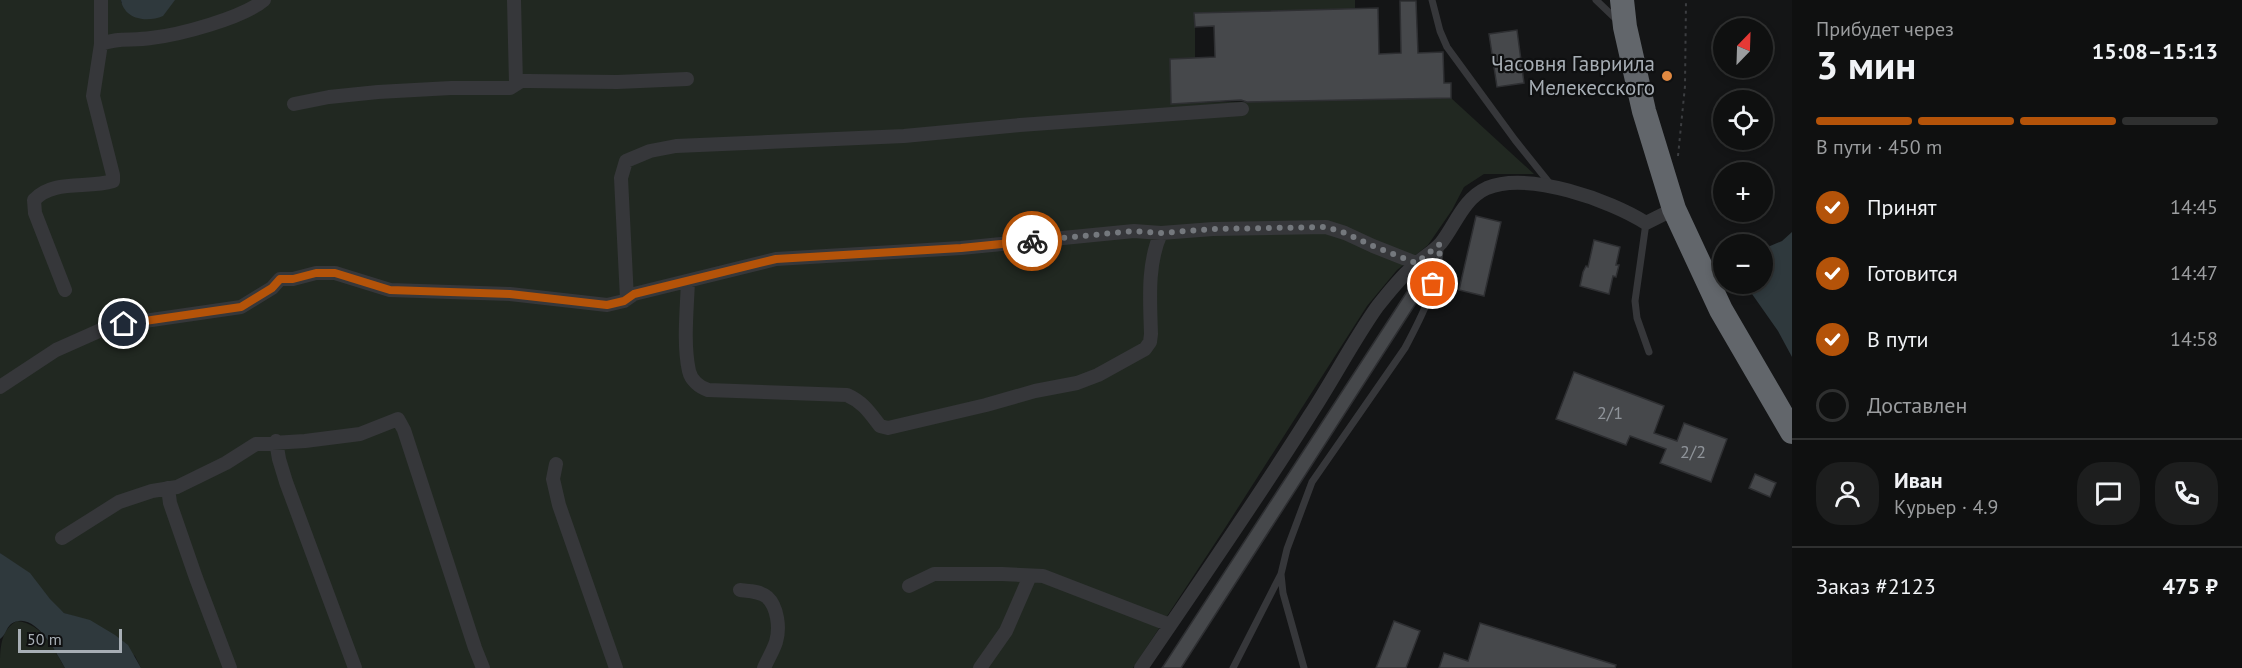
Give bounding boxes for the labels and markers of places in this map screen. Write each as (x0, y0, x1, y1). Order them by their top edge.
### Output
place label: Часовня Гавриила Мелекесского (1491, 50, 1655, 101)
marker: Часовня Гавриила Мелекесского (1660, 69, 1674, 83)
pin (1407, 258, 1458, 309)
pin (98, 298, 149, 349)

